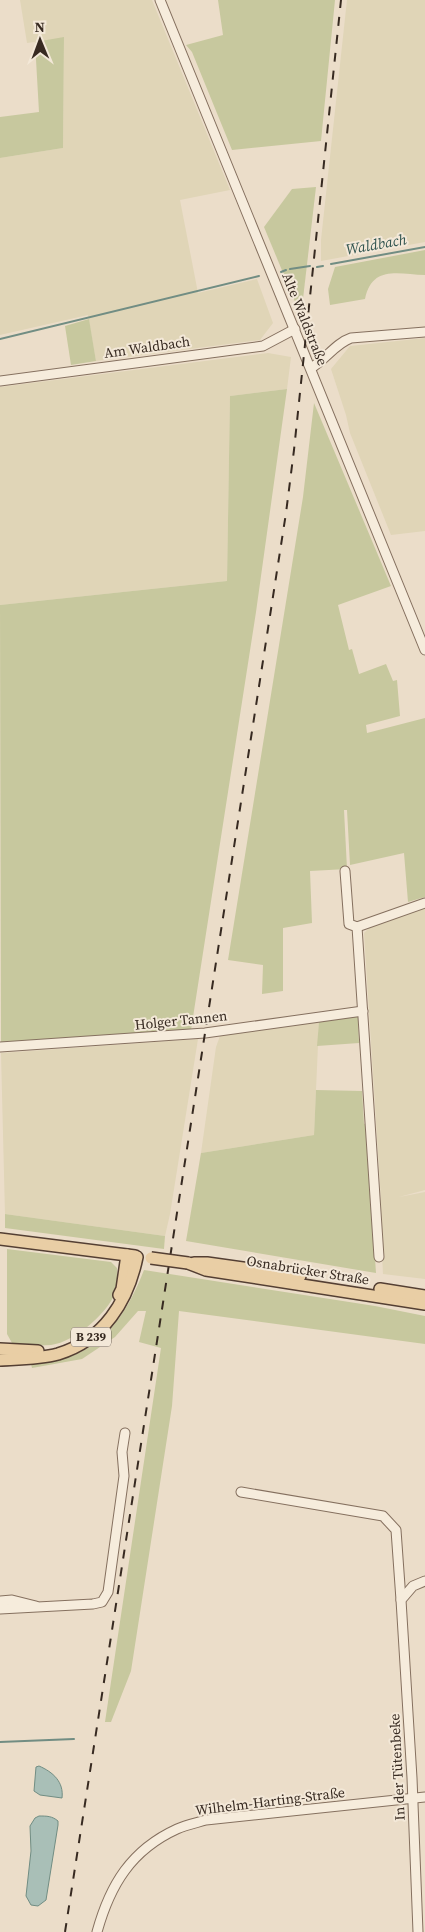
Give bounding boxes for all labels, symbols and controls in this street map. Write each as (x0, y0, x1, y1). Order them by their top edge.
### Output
north arrow (15, 15, 65, 65)
text: N (34, 17, 45, 37)
water label: Waldbach (344, 228, 408, 260)
street label: Alte Waldstraße (277, 270, 333, 368)
street label: Am Waldbach (103, 331, 191, 363)
street label: Holger Tannen (134, 1005, 229, 1035)
street label: Osnabrücker Straße (245, 1250, 371, 1290)
road number: B 239 (71, 1328, 111, 1346)
street label: In der Tütenbeke (384, 1713, 410, 1821)
street label: Wilhelm-Harting-Straße (194, 1782, 346, 1820)

